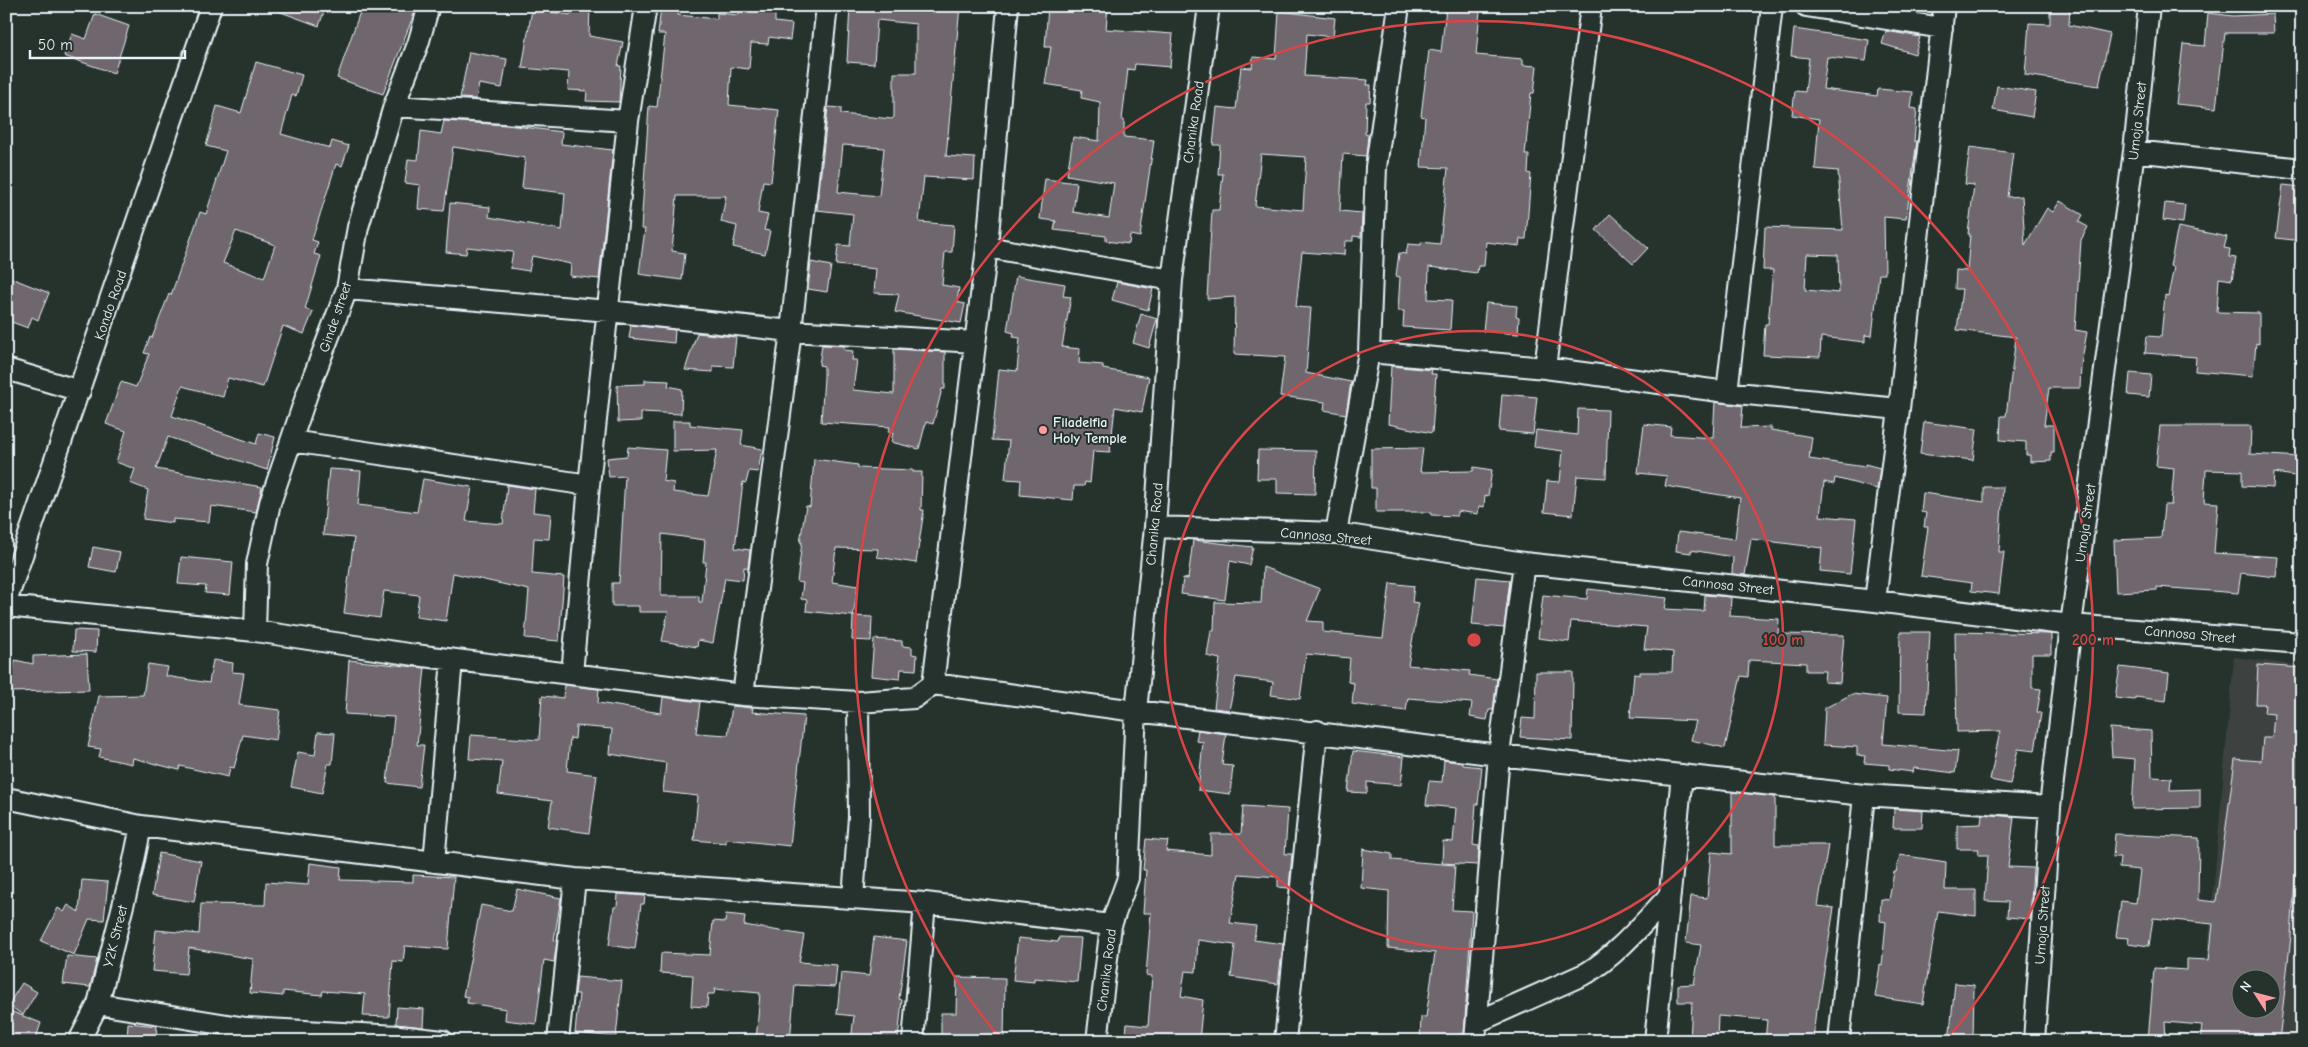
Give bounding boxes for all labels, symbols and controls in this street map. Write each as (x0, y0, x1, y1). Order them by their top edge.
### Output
scale bar (30, 28, 185, 60)
text: 50 m (38, 36, 73, 54)
street label: Chanika Road (1179, 80, 1208, 164)
street label: Umoja Street (2125, 80, 2150, 161)
street label: Kondo Road (91, 268, 130, 342)
street label: Ginde street (316, 279, 356, 355)
place label: Filadelfia Holy Temple (1053, 414, 1127, 447)
marker: Filadelfia Holy Temple (1037, 424, 1049, 436)
street label: Chanika Road (1142, 482, 1167, 566)
street label: Umoja Street (2072, 482, 2100, 563)
street label: Cannosa Street (1280, 524, 1373, 549)
street label: Cannosa Street (1682, 572, 1775, 599)
street label: Cannosa Street (2144, 622, 2237, 647)
centre of rings (1465, 631, 1483, 649)
text: 100 m (1763, 631, 1803, 649)
text: 200 m (2072, 631, 2114, 649)
street label: Umoja Street (2031, 884, 2054, 965)
street label: Y2K Street (100, 902, 132, 969)
street label: Chanika Road (1093, 928, 1120, 1012)
north arrow (2230, 970, 2280, 1020)
text: N (2236, 978, 2255, 995)

